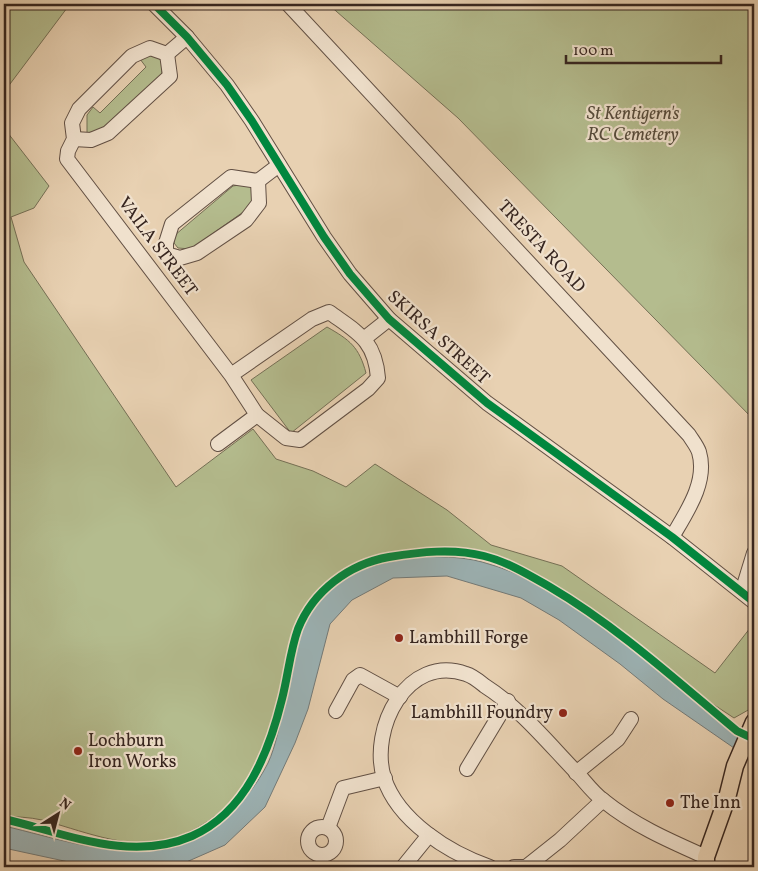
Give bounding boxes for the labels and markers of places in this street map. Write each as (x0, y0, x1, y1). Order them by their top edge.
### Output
place label: Lambhill Forge (409, 626, 528, 651)
marker: Lambhill Forge (393, 632, 405, 644)
place label: Lambhill Foundry (411, 701, 553, 726)
marker: Lambhill Foundry (557, 707, 569, 719)
place label: Lochburn Iron Works (88, 729, 177, 775)
marker: Lochburn Iron Works (72, 745, 84, 757)
place label: The Inn (680, 791, 741, 816)
marker: The Inn (664, 797, 676, 809)

